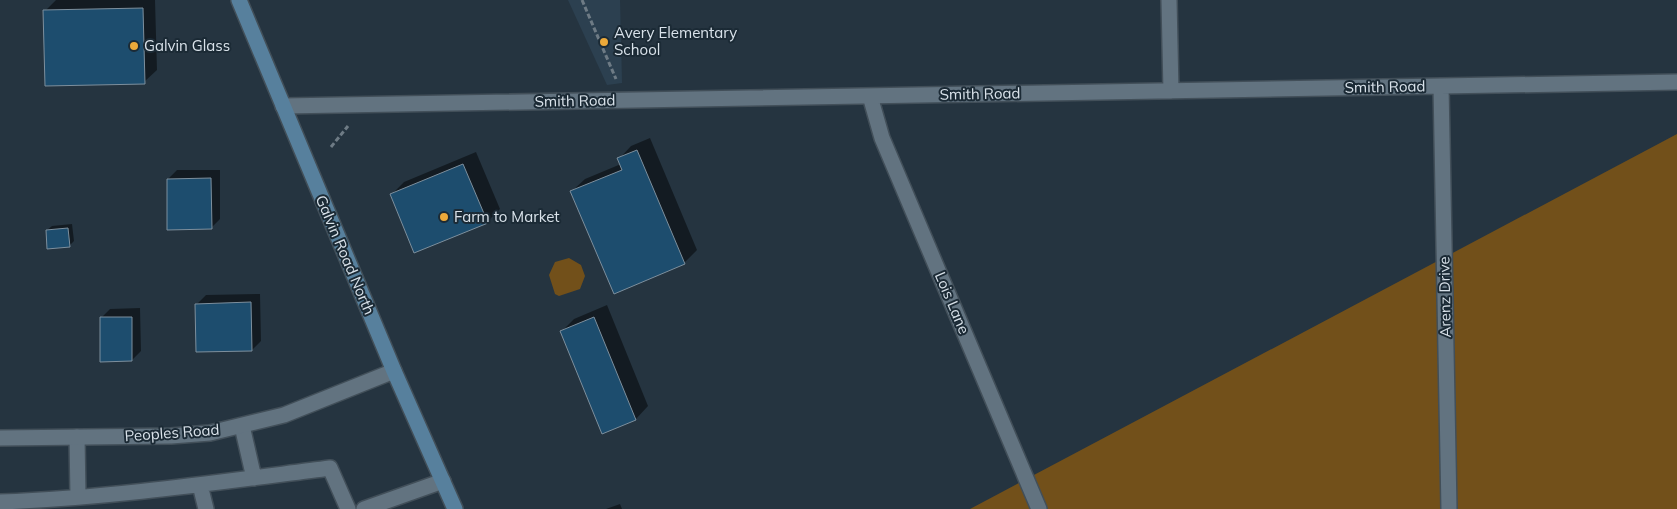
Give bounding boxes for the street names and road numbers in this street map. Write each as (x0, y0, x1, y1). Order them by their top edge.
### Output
street label: Smith Road (1344, 76, 1426, 97)
street label: Smith Road (939, 83, 1021, 104)
street label: Smith Road (534, 90, 616, 111)
street label: Galvin Road North (312, 192, 379, 317)
street label: Arenz Drive (1434, 256, 1455, 338)
street label: Lois Lane (931, 269, 974, 337)
street label: Peoples Road (124, 420, 220, 445)

